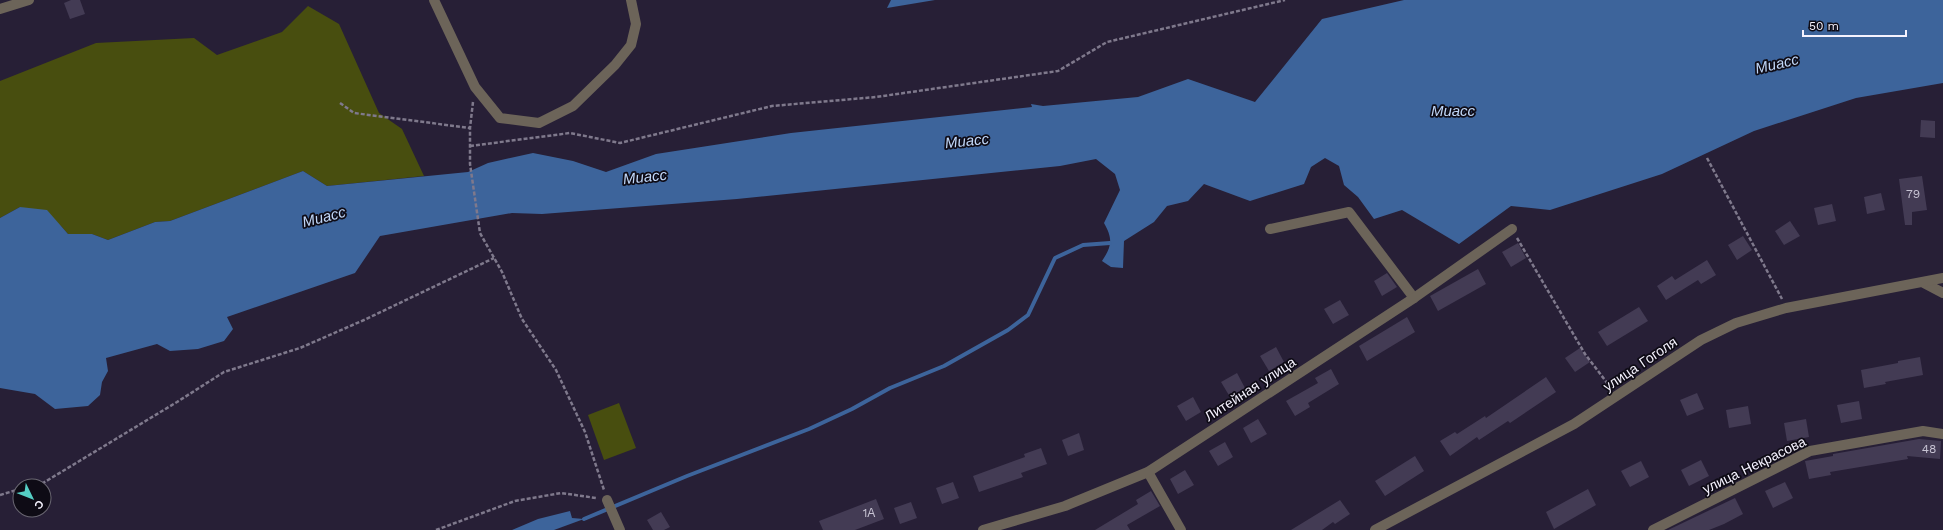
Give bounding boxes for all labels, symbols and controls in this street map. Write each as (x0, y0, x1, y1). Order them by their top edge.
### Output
scale bar (1803, 12, 1906, 38)
text: 50 m (1809, 19, 1839, 33)
water label: Миасс (1753, 50, 1801, 78)
water label: Миасс (1431, 102, 1476, 120)
water label: Миасс (944, 130, 990, 152)
water label: Миасс (622, 166, 668, 188)
house number: 79 (1906, 187, 1920, 201)
water label: Миасс (300, 203, 348, 231)
street label: улица Гоголя (1600, 333, 1680, 395)
street label: Литейная улица (1202, 354, 1299, 424)
street label: улица Некрасова (1700, 433, 1808, 497)
house number: 48 (1922, 442, 1936, 456)
north arrow (12, 478, 52, 518)
text: С (31, 497, 46, 512)
house number: 1А (863, 506, 875, 520)

